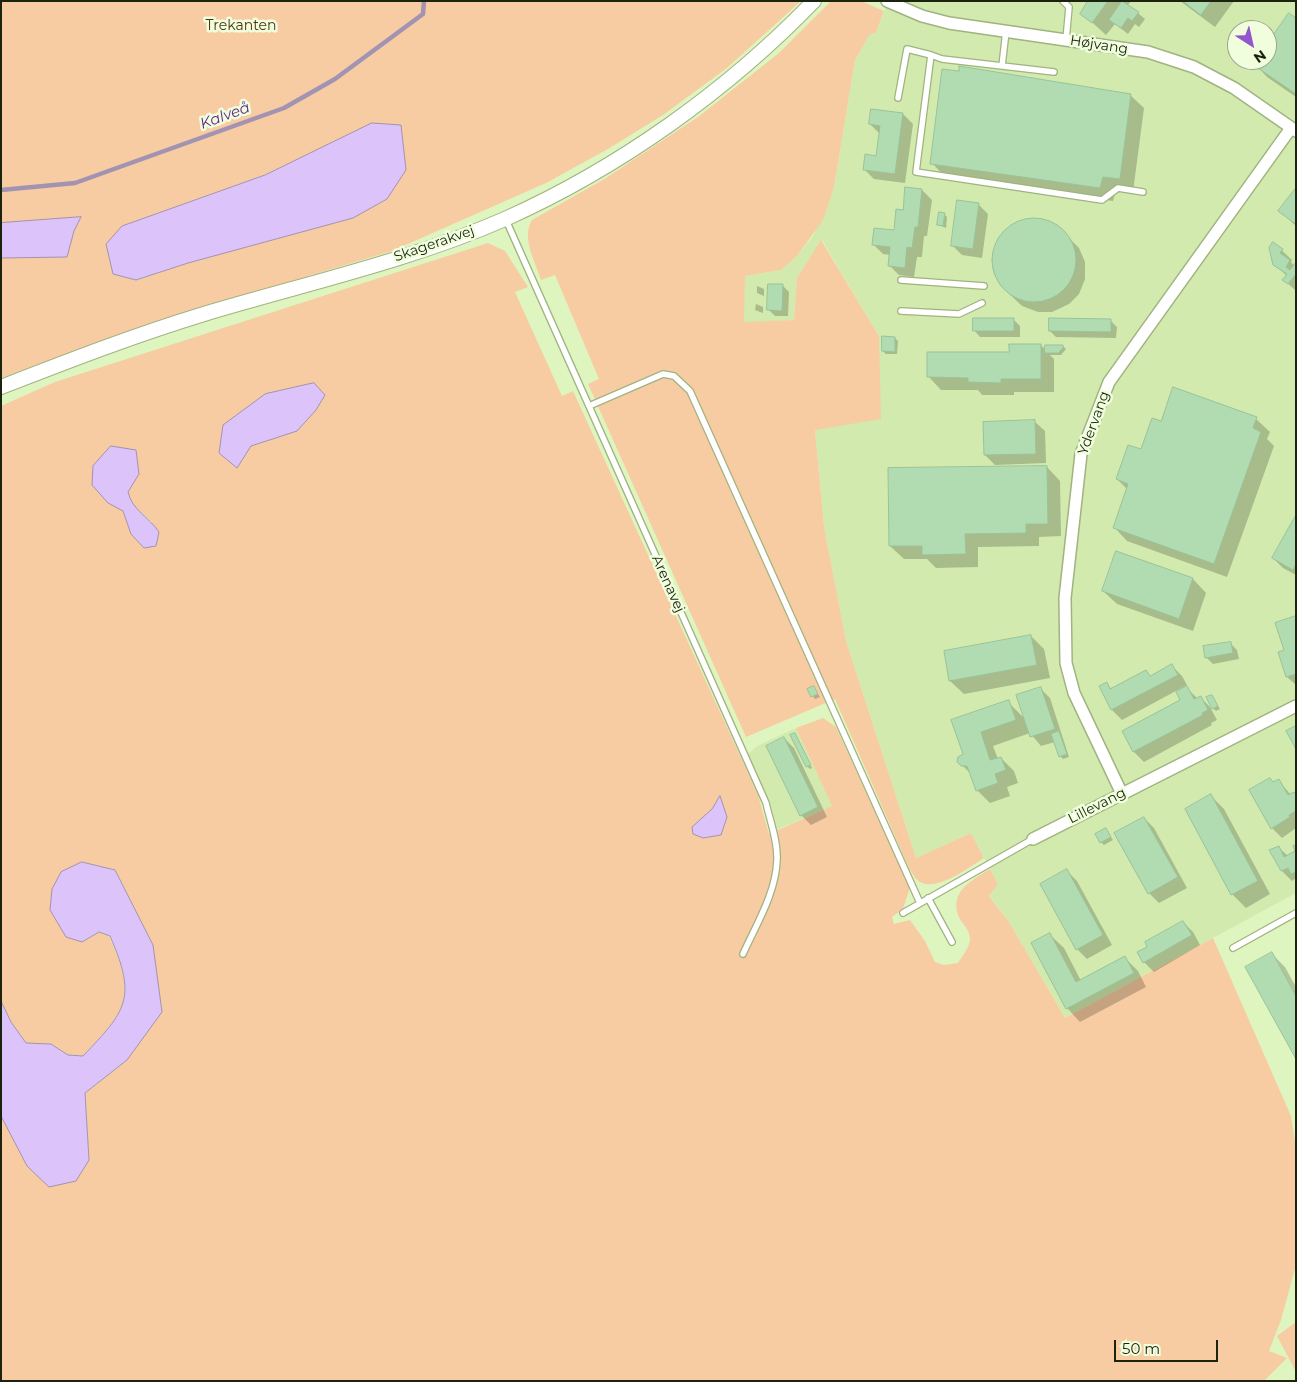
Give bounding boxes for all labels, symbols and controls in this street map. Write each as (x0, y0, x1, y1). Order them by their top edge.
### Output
park label: Trekanten (205, 18, 277, 34)
north arrow (1227, 20, 1277, 70)
street label: Højvang (1069, 32, 1129, 58)
text: N (1250, 46, 1270, 67)
water label: Kalveå (198, 99, 252, 133)
street label: Skagerakvej (392, 222, 476, 266)
street label: Ydervang (1075, 389, 1113, 457)
street label: Arenavej (648, 553, 688, 615)
street label: Lillevang (1065, 784, 1129, 828)
scale bar (1117, 1330, 1221, 1362)
text: 50 m (1122, 1339, 1160, 1358)

